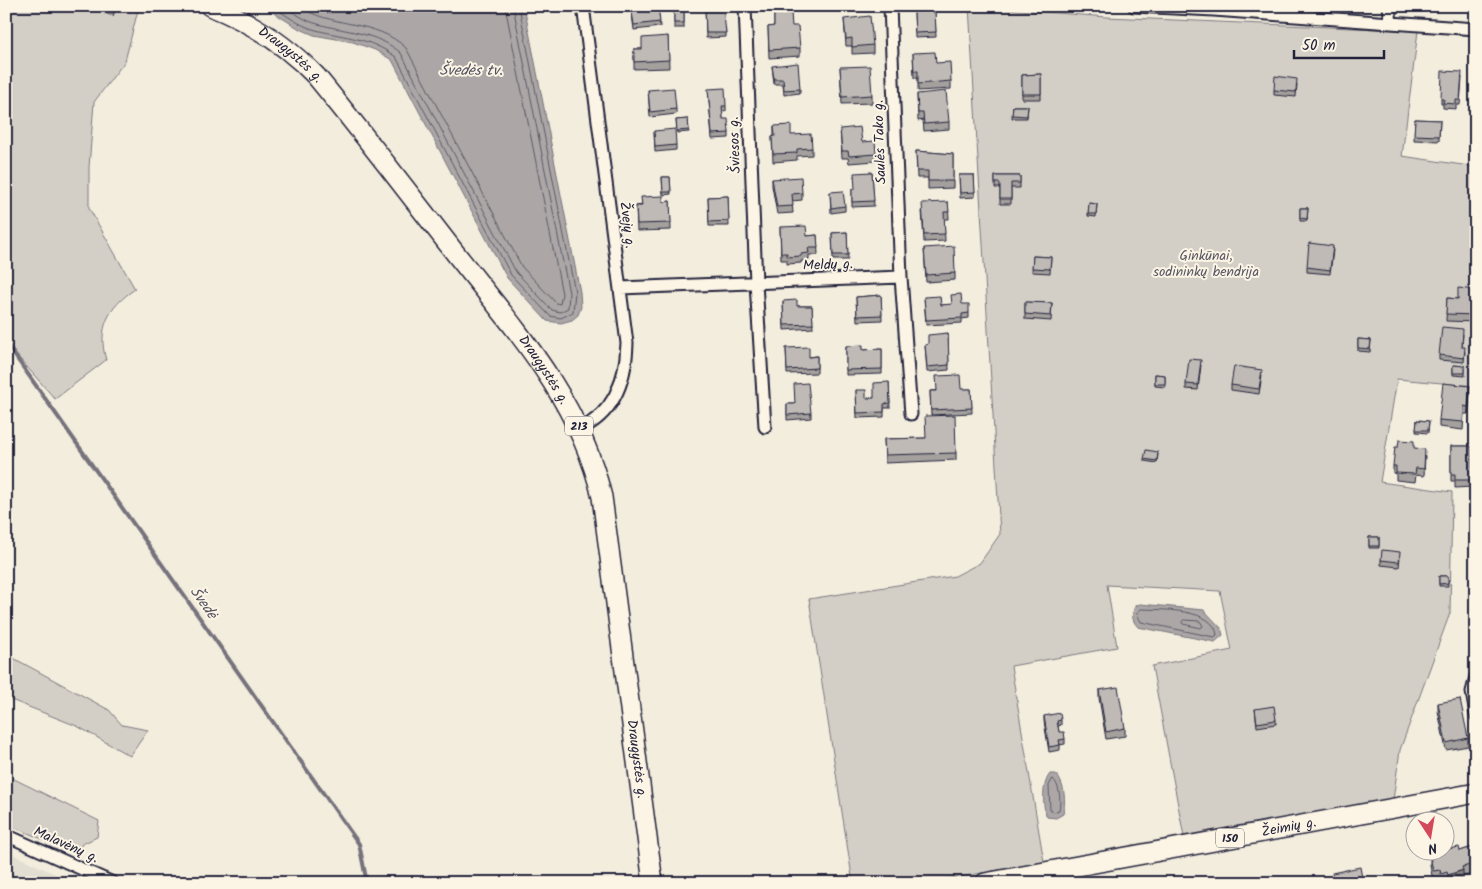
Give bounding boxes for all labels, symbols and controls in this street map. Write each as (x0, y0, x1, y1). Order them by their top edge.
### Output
street label: Draugystės g. (254, 21, 329, 88)
scale bar (1294, 28, 1384, 60)
text: 50 m (1302, 34, 1336, 58)
water label: Švedės tv. (439, 59, 503, 83)
street label: Saulės Tako g. (868, 99, 892, 185)
street label: Šviesos g. (723, 116, 747, 174)
street label: Žvejų g. (613, 200, 641, 250)
park label: Ginkūnai, sodininkų bendrija (1153, 245, 1259, 283)
street label: Meldų g. (803, 253, 853, 277)
street label: Draugystės g. (513, 331, 575, 409)
road number: 213 (565, 416, 593, 436)
water label: Švedė (183, 582, 224, 625)
street label: Draugystės g. (621, 718, 653, 800)
street label: Žeimių g. (1260, 811, 1318, 843)
north arrow (1404, 812, 1454, 862)
street label: Malavėnų g. (30, 821, 102, 869)
road number: 150 (1216, 828, 1244, 848)
text: N (1426, 836, 1439, 859)

